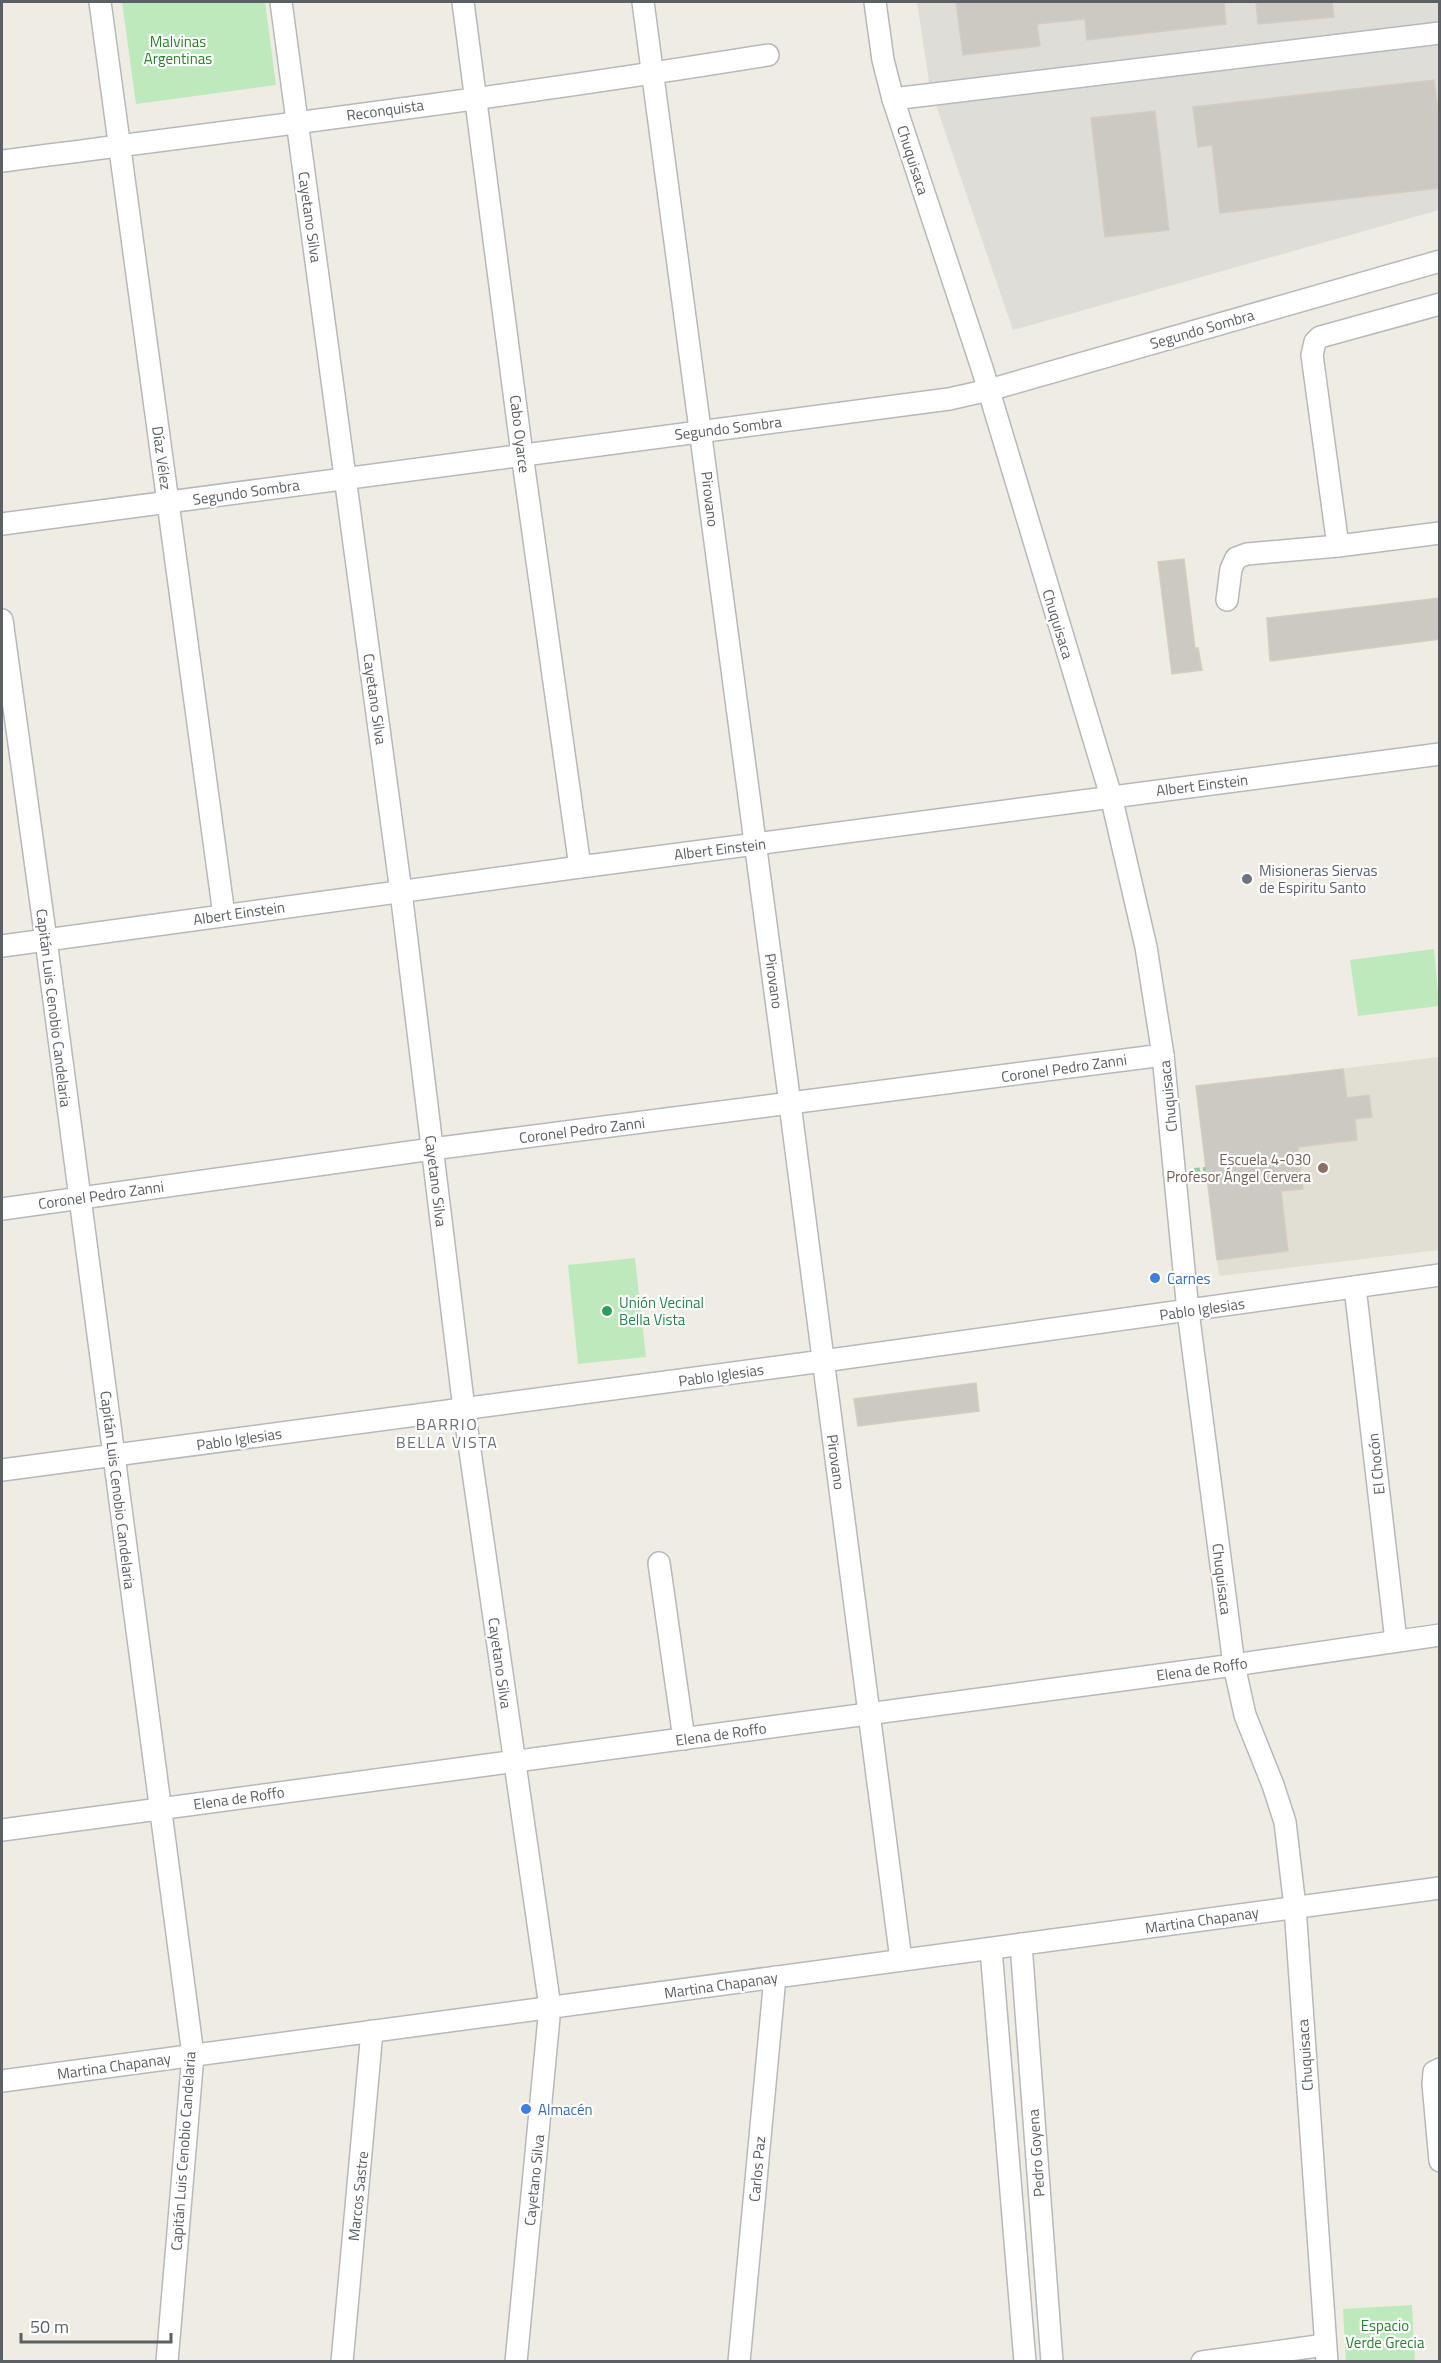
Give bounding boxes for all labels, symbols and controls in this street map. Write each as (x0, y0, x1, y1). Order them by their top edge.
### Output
park label: Malvinas Argentinas (144, 30, 212, 70)
street label: Reconquista (345, 93, 426, 127)
street label: Chuquisaca (891, 122, 935, 198)
street label: Cayetano Silva (292, 170, 328, 265)
street label: Segundo Sombra (1147, 303, 1257, 355)
street label: Cabo Oyarce (504, 394, 536, 474)
street label: Segundo Sombra (673, 410, 783, 446)
street label: Díaz Vélez (146, 425, 178, 492)
street label: Pirovano (695, 470, 725, 528)
street label: Segundo Sombra (191, 473, 301, 511)
street label: Chuquisaca (1036, 586, 1080, 662)
street label: Cayetano Silva (357, 652, 393, 747)
street label: Albert Einstein (1155, 768, 1249, 802)
street label: Albert Einstein (673, 832, 767, 866)
place label: Misioneras Siervas de Espiritu Santo (1259, 859, 1377, 899)
marker: Misioneras Siervas de Espiritu Santo (1240, 872, 1254, 886)
street label: Albert Einstein (192, 895, 286, 931)
street label: Capitán Luis Cenobio Candelaria (30, 907, 78, 1109)
street label: Pirovano (759, 952, 789, 1010)
street label: Coronel Pedro Zanni (1000, 1048, 1128, 1088)
street label: Chuquisaca (1153, 1059, 1183, 1133)
street label: Coronel Pedro Zanni (518, 1111, 646, 1149)
street label: Cayetano Silva (419, 1134, 453, 1228)
place label: Escuela 4-030 Profesor Ángel Cervera (1166, 1148, 1311, 1188)
marker: Escuela 4-030 Profesor Ángel Cervera (1316, 1161, 1330, 1175)
street label: Coronel Pedro Zanni (37, 1175, 165, 1215)
place label: Carnes (1167, 1267, 1210, 1290)
marker: Carnes (1148, 1271, 1162, 1285)
place label: Unión Vecinal Bella Vista (619, 1291, 704, 1331)
street label: Pablo Iglesias (1158, 1292, 1246, 1326)
marker: Unión Vecinal Bella Vista (600, 1304, 614, 1318)
street label: Pablo Iglesias (677, 1358, 765, 1392)
street label: Capitán Luis Cenobio Candelaria (94, 1389, 142, 1591)
district label: BARRIO BELLA VISTA (396, 1412, 498, 1454)
street label: Pablo Iglesias (195, 1422, 283, 1456)
street label: El Chocón (1361, 1432, 1391, 1496)
street label: Pirovano (821, 1433, 851, 1491)
street label: Chuquisaca (1206, 1542, 1238, 1617)
street label: Cayetano Silva (482, 1616, 518, 1711)
street label: Elena de Roffo (1155, 1651, 1249, 1687)
street label: Elena de Roffo (674, 1716, 768, 1752)
street label: Elena de Roffo (192, 1780, 286, 1816)
street label: Martina Chapanay (1144, 1901, 1260, 1939)
street label: Martina Chapanay (663, 1966, 779, 2004)
street label: Chuquisaca (1291, 2018, 1319, 2092)
street label: Martina Chapanay (56, 2047, 172, 2085)
street label: Capitán Luis Cenobio Candelaria (165, 2050, 201, 2251)
place label: Almacén (538, 2098, 593, 2121)
marker: Almacén (519, 2102, 533, 2116)
street label: Pedro Goyena (1021, 2108, 1051, 2198)
street label: Cayetano Silva (518, 2133, 550, 2227)
street label: Carlos Paz (743, 2135, 771, 2203)
street label: Marcos Sastre (342, 2150, 374, 2242)
scale bar (21, 2306, 171, 2344)
text: 50 m (30, 2313, 69, 2340)
park label: Espacio Verde Grecia (1346, 2314, 1425, 2354)

